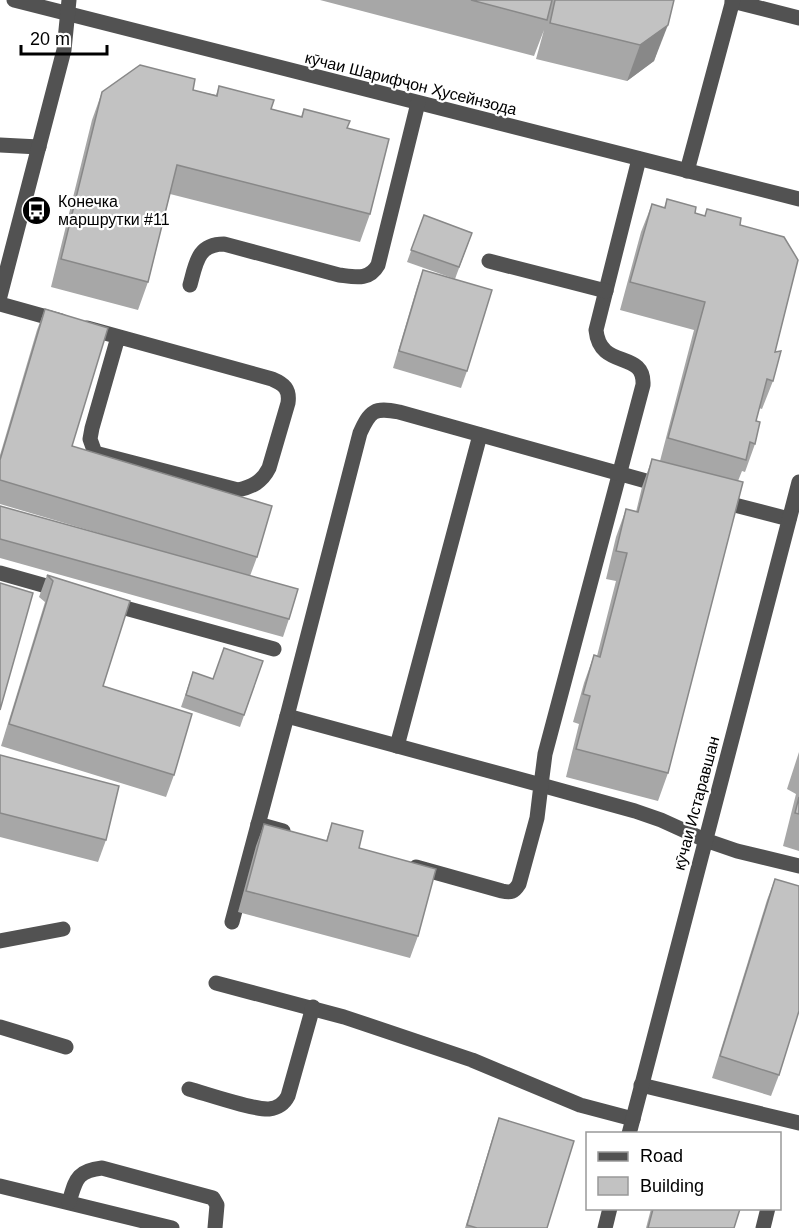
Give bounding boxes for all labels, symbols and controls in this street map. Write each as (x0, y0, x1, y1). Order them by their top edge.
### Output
scale bar (21, 18, 106, 56)
text: 20 m (30, 29, 70, 49)
street label: кӯчаи Шарифҷон Ҳусейнзода (303, 49, 519, 118)
place label: Конечка маршрутки #11 (58, 193, 170, 228)
bus stop icon: Конечка маршрутки #11 (21, 194, 53, 226)
street label: кӯчаи Истаравшан (670, 734, 723, 872)
legend (586, 1132, 781, 1210)
text: Road (640, 1146, 683, 1166)
text: Building (640, 1176, 704, 1196)

